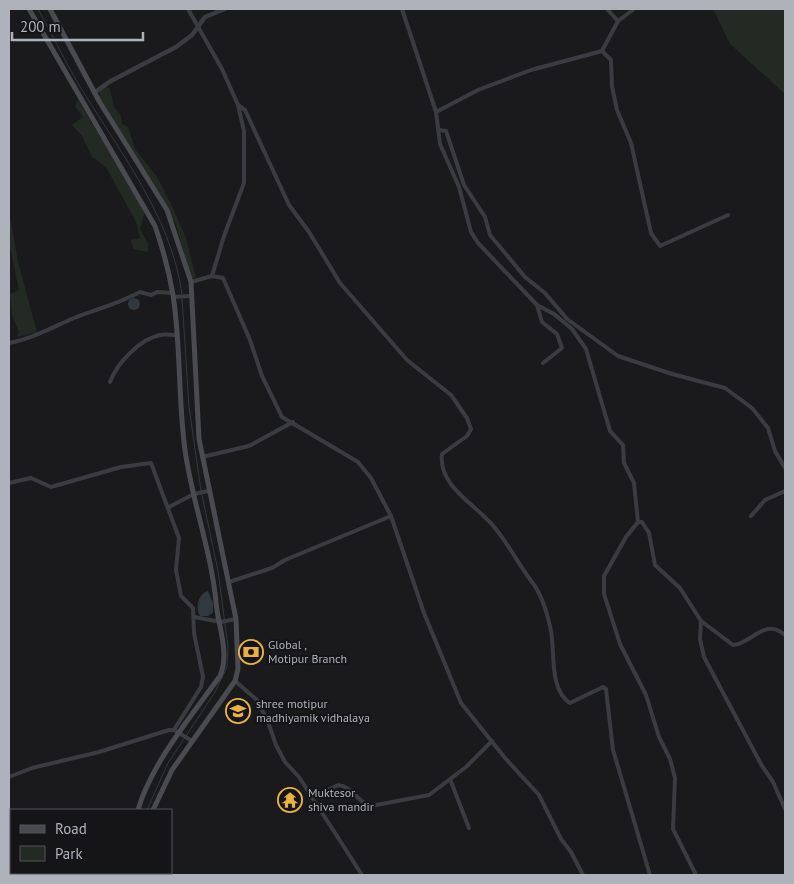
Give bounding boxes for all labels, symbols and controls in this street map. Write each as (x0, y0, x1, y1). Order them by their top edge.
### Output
scale bar (12, 10, 144, 42)
text: 200 m (20, 17, 61, 36)
place label: Global , Motipur Branch (268, 637, 347, 666)
bank icon: Global , Motipur Branch (238, 639, 264, 665)
place label: shree motipur madhiyamik vidhalaya (256, 696, 370, 725)
school or university icon: shree motipur madhiyamik vidhalaya (225, 698, 251, 724)
place label: Muktesor shiva mandir (308, 785, 374, 814)
temple icon: Muktesor shiva mandir (277, 787, 303, 813)
legend (10, 809, 172, 874)
text: Road (55, 819, 87, 838)
text: Park (55, 844, 83, 863)

